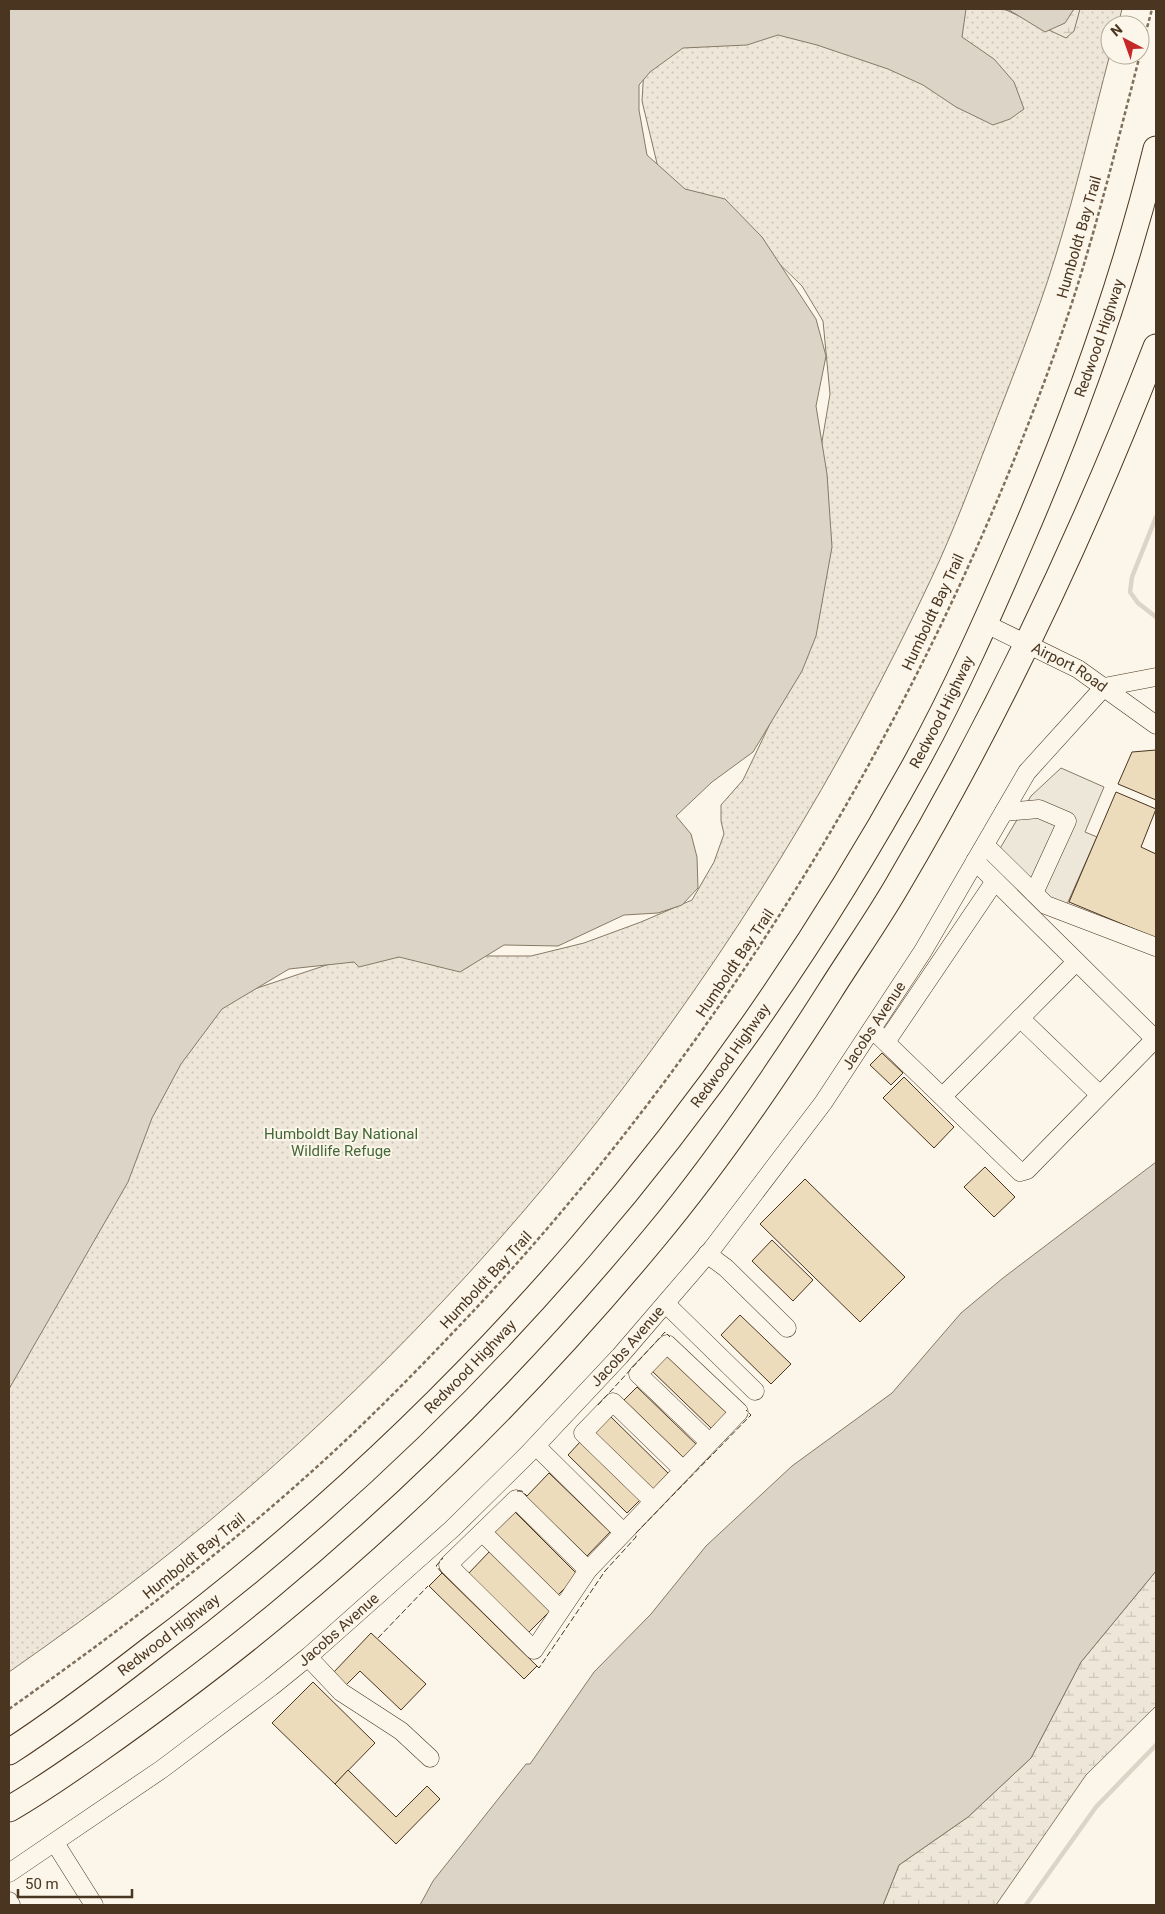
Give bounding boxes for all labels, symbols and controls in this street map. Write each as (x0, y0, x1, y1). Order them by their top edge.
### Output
north arrow (1100, 15, 1150, 65)
text: N (1107, 21, 1125, 39)
street label: Humboldt Bay Trail (1053, 174, 1105, 300)
street label: Redwood Highway (1071, 277, 1128, 400)
street label: Humboldt Bay Trail (898, 551, 968, 673)
street label: Airport Road (1029, 639, 1111, 696)
street label: Redwood Highway (906, 653, 978, 771)
street label: Humboldt Bay Trail (692, 906, 778, 1020)
street label: Jacobs Avenue (838, 978, 909, 1073)
street label: Redwood Highway (687, 1000, 774, 1111)
park label: Humboldt Bay National Wildlife Refuge (264, 1125, 418, 1160)
street label: Humboldt Bay Trail (436, 1228, 536, 1332)
street label: Jacobs Avenue (587, 1302, 668, 1390)
street label: Redwood Highway (421, 1316, 520, 1417)
street label: Humboldt Bay Trail (139, 1509, 249, 1603)
street label: Jacobs Avenue (295, 1589, 383, 1670)
street label: Redwood Highway (114, 1590, 223, 1680)
scale bar (18, 1866, 131, 1898)
text: 50 m (25, 1875, 59, 1893)

